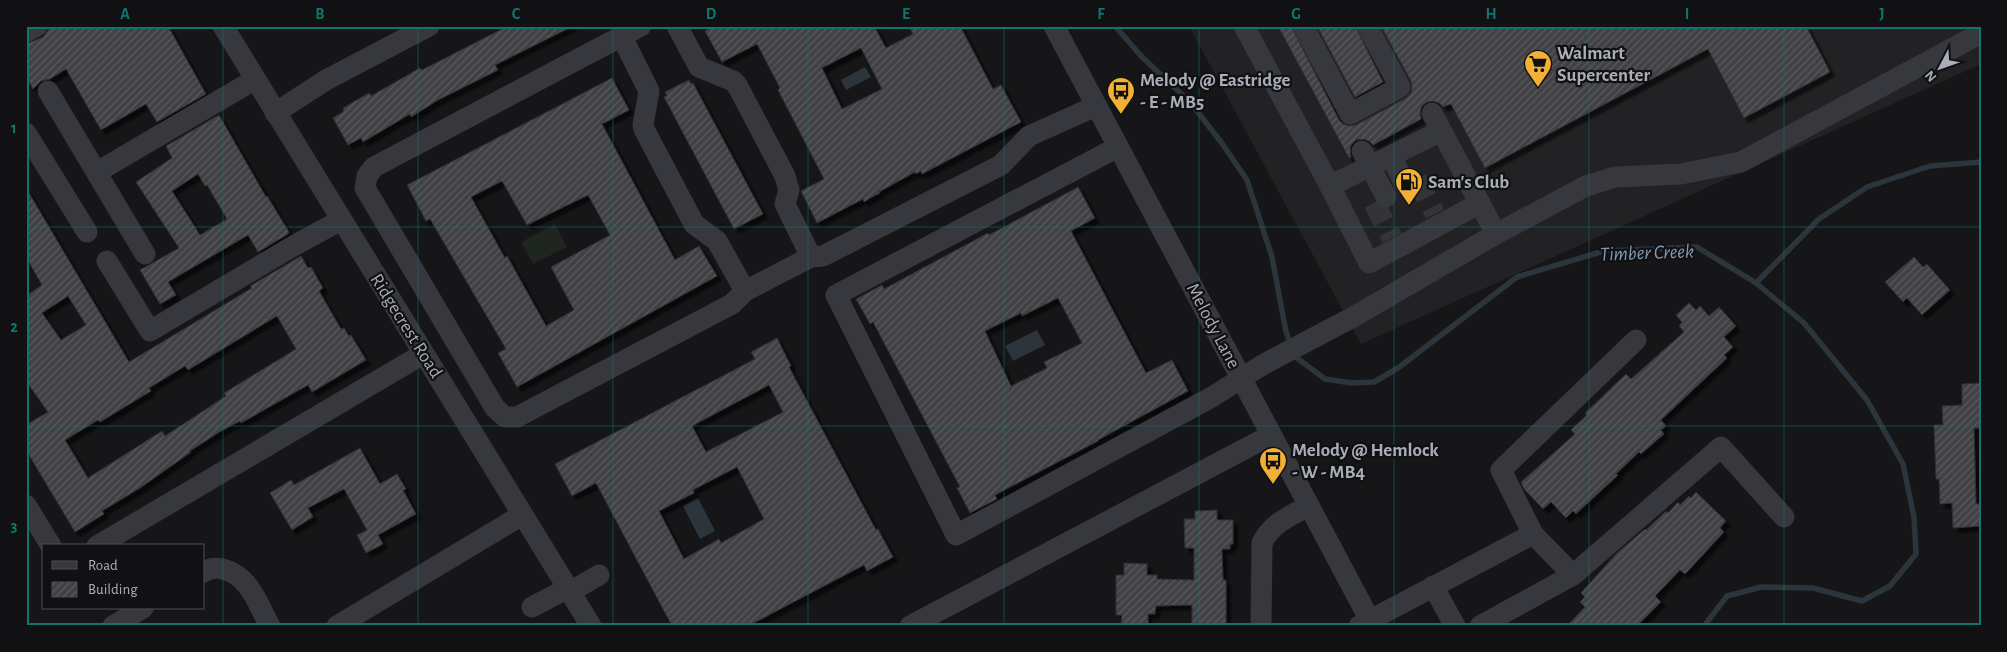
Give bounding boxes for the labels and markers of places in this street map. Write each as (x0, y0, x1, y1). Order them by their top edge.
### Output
place label: Walmart Supercenter (1557, 44, 1650, 85)
supermarket icon: Walmart Supercenter (1523, 49, 1553, 88)
place label: Melody @ Eastridge - E - MB5 (1140, 71, 1291, 112)
bus stop icon: Melody @ Eastridge - E - MB5 (1106, 76, 1136, 115)
fuel station icon: Sam's Club (1394, 167, 1424, 206)
place label: Sam's Club (1428, 173, 1509, 192)
place label: Melody @ Hemlock - W - MB4 (1292, 441, 1439, 482)
bus stop icon: Melody @ Hemlock - W - MB4 (1258, 446, 1288, 485)

